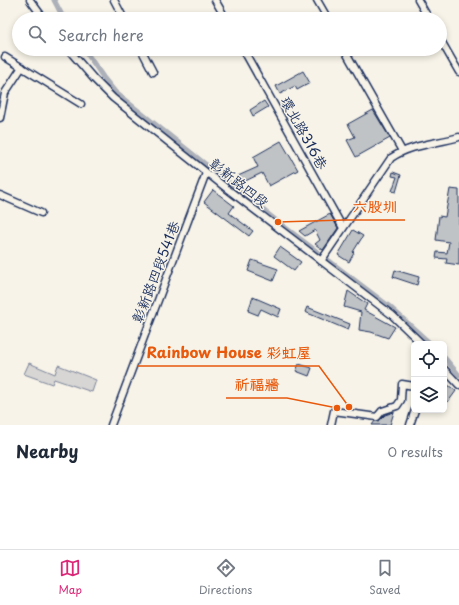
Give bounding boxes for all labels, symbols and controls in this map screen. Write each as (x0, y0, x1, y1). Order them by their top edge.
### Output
search box (12, 12, 447, 56)
icon: search (26, 23, 48, 45)
text: Search here (58, 23, 144, 46)
street label: 環北路316巷 (276, 92, 334, 174)
street label: 彰新路四段 (205, 153, 273, 212)
callout: 六股圳 (344, 193, 405, 220)
text: 六股圳 (352, 194, 398, 217)
street label: 彰新路四段541巷 (126, 217, 185, 326)
callout: Rainbow House 彩虹屋 (138, 339, 319, 366)
text: Rainbow House 彩虹屋 (147, 340, 311, 363)
map controls (411, 341, 447, 413)
button: locate (411, 341, 447, 377)
callout: 祈福牆 (226, 371, 287, 398)
text: 祈福牆 (234, 372, 280, 395)
button: layers (411, 377, 447, 413)
text: Nearby (16, 438, 78, 464)
text: 0 results (388, 442, 443, 461)
tab: Map (58, 557, 82, 598)
tab: Directions (199, 557, 252, 598)
tab: Saved (369, 557, 401, 598)

